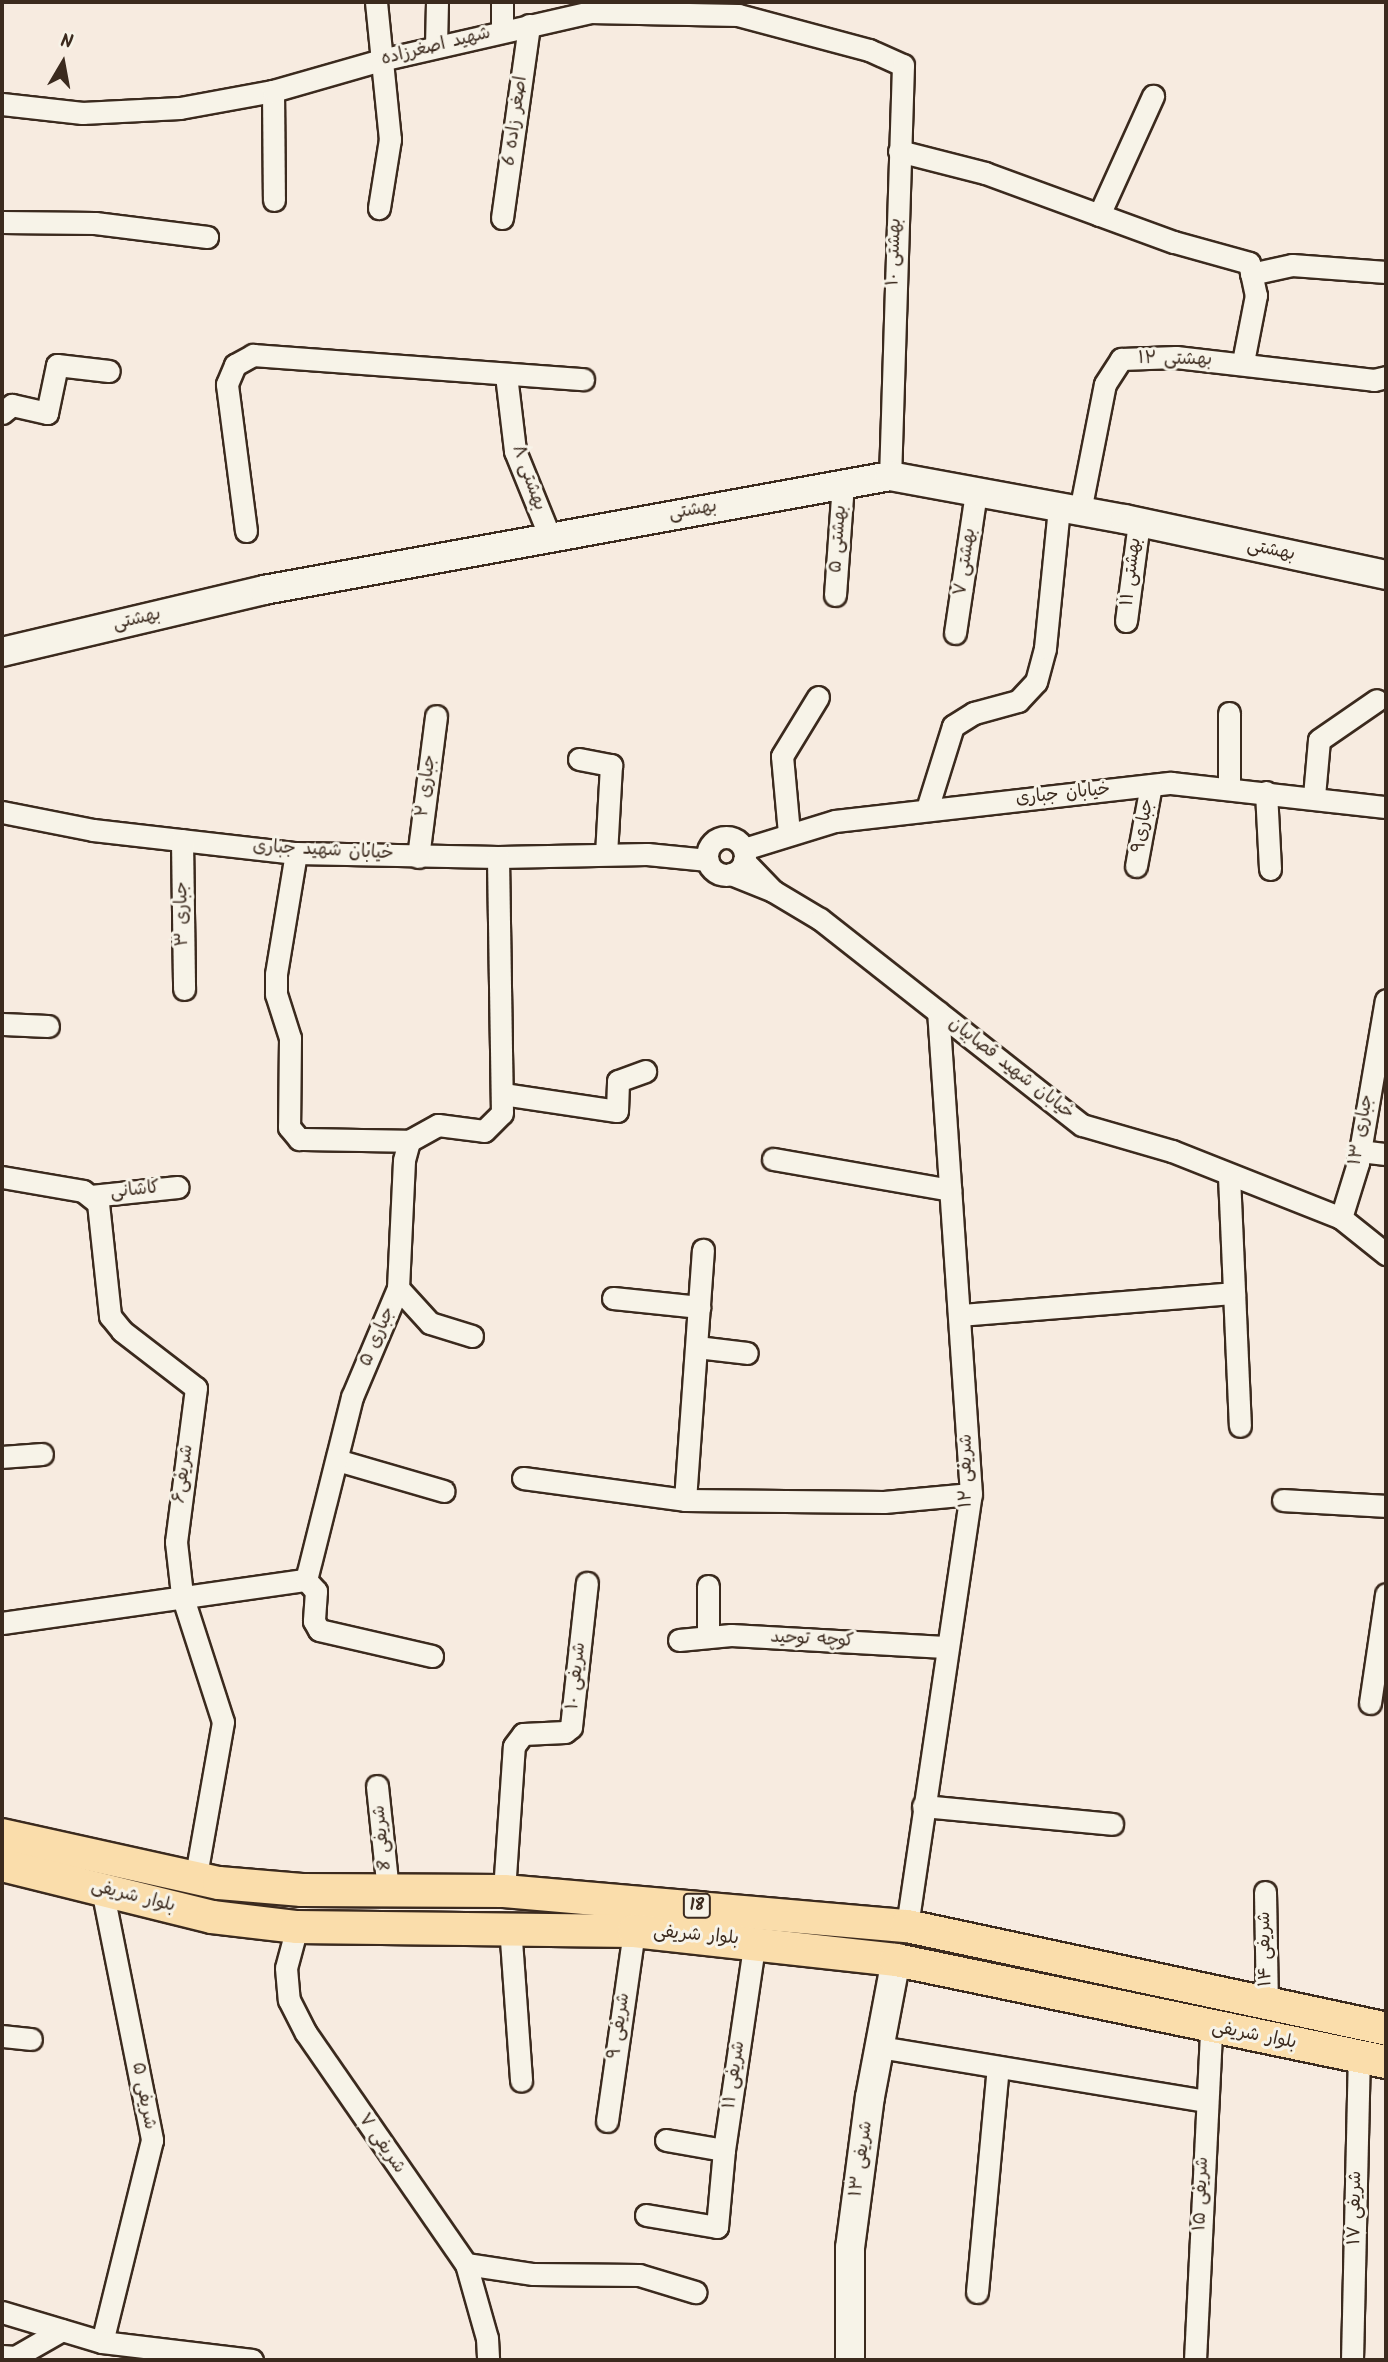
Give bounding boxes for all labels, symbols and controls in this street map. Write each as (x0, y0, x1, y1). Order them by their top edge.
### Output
street label: شهید اصغرزاده (379, 23, 493, 71)
text: N (58, 27, 75, 58)
north arrow (28, 28, 98, 98)
street label: اصغر زاده 6 (499, 75, 533, 167)
street label: بهشتی ۱۰ (883, 218, 907, 286)
street label: بهشتی ۱۲ (1138, 349, 1212, 371)
street label: بهشتی ۸ (506, 442, 550, 514)
street label: بهشتی (667, 496, 719, 526)
street label: بهشتی ۵ (826, 504, 852, 574)
street label: بهشتی ۷ (951, 527, 981, 597)
street label: بهشتی (1245, 535, 1297, 567)
street label: بهشتی ۱۱ (1117, 537, 1147, 607)
street label: بهشتی (111, 604, 163, 636)
street label: جباری ۲ (412, 754, 442, 818)
street label: خیابان جباری (1015, 779, 1111, 811)
street label: جباری۹ (1129, 797, 1159, 855)
street label: خیابان شهید جباری (252, 837, 394, 865)
street label: جباری ۳ (172, 881, 194, 947)
street label: خیابان شهید قصابیان (944, 1013, 1078, 1125)
street label: جباری ۱۳ (1345, 1093, 1379, 1167)
street label: کاشانی (109, 1178, 161, 1204)
street label: جباری ۵ (356, 1304, 400, 1370)
street label: شریفی ۱۲ (956, 1434, 978, 1508)
street label: شریفی۶ (169, 1443, 199, 1505)
street label: کوچه توحید (770, 1627, 854, 1653)
street label: شریفی ۱۰ (563, 1641, 591, 1711)
street label: شریفی 8 (369, 1804, 397, 1872)
street label: بلوار شریفی (89, 1876, 177, 1918)
road number: 18 (681, 1894, 713, 1918)
street label: شریفی ۱۴ (1255, 1911, 1277, 1987)
street label: بلوار شریفی (652, 1922, 740, 1950)
street label: شریفی ۹ (605, 1991, 635, 2061)
street label: بلوار شریفی (1210, 2017, 1298, 2055)
street label: شریفی ۱۱ (720, 2040, 750, 2110)
street label: شریفی ۵ (126, 2061, 160, 2131)
street label: شریفی ۷ (353, 2110, 409, 2178)
street label: شریفی ۱۳ (846, 2120, 878, 2198)
street label: شریفی ۱۵ (1190, 2156, 1214, 2232)
street label: شریفی ۱۷ (1345, 2171, 1367, 2245)

